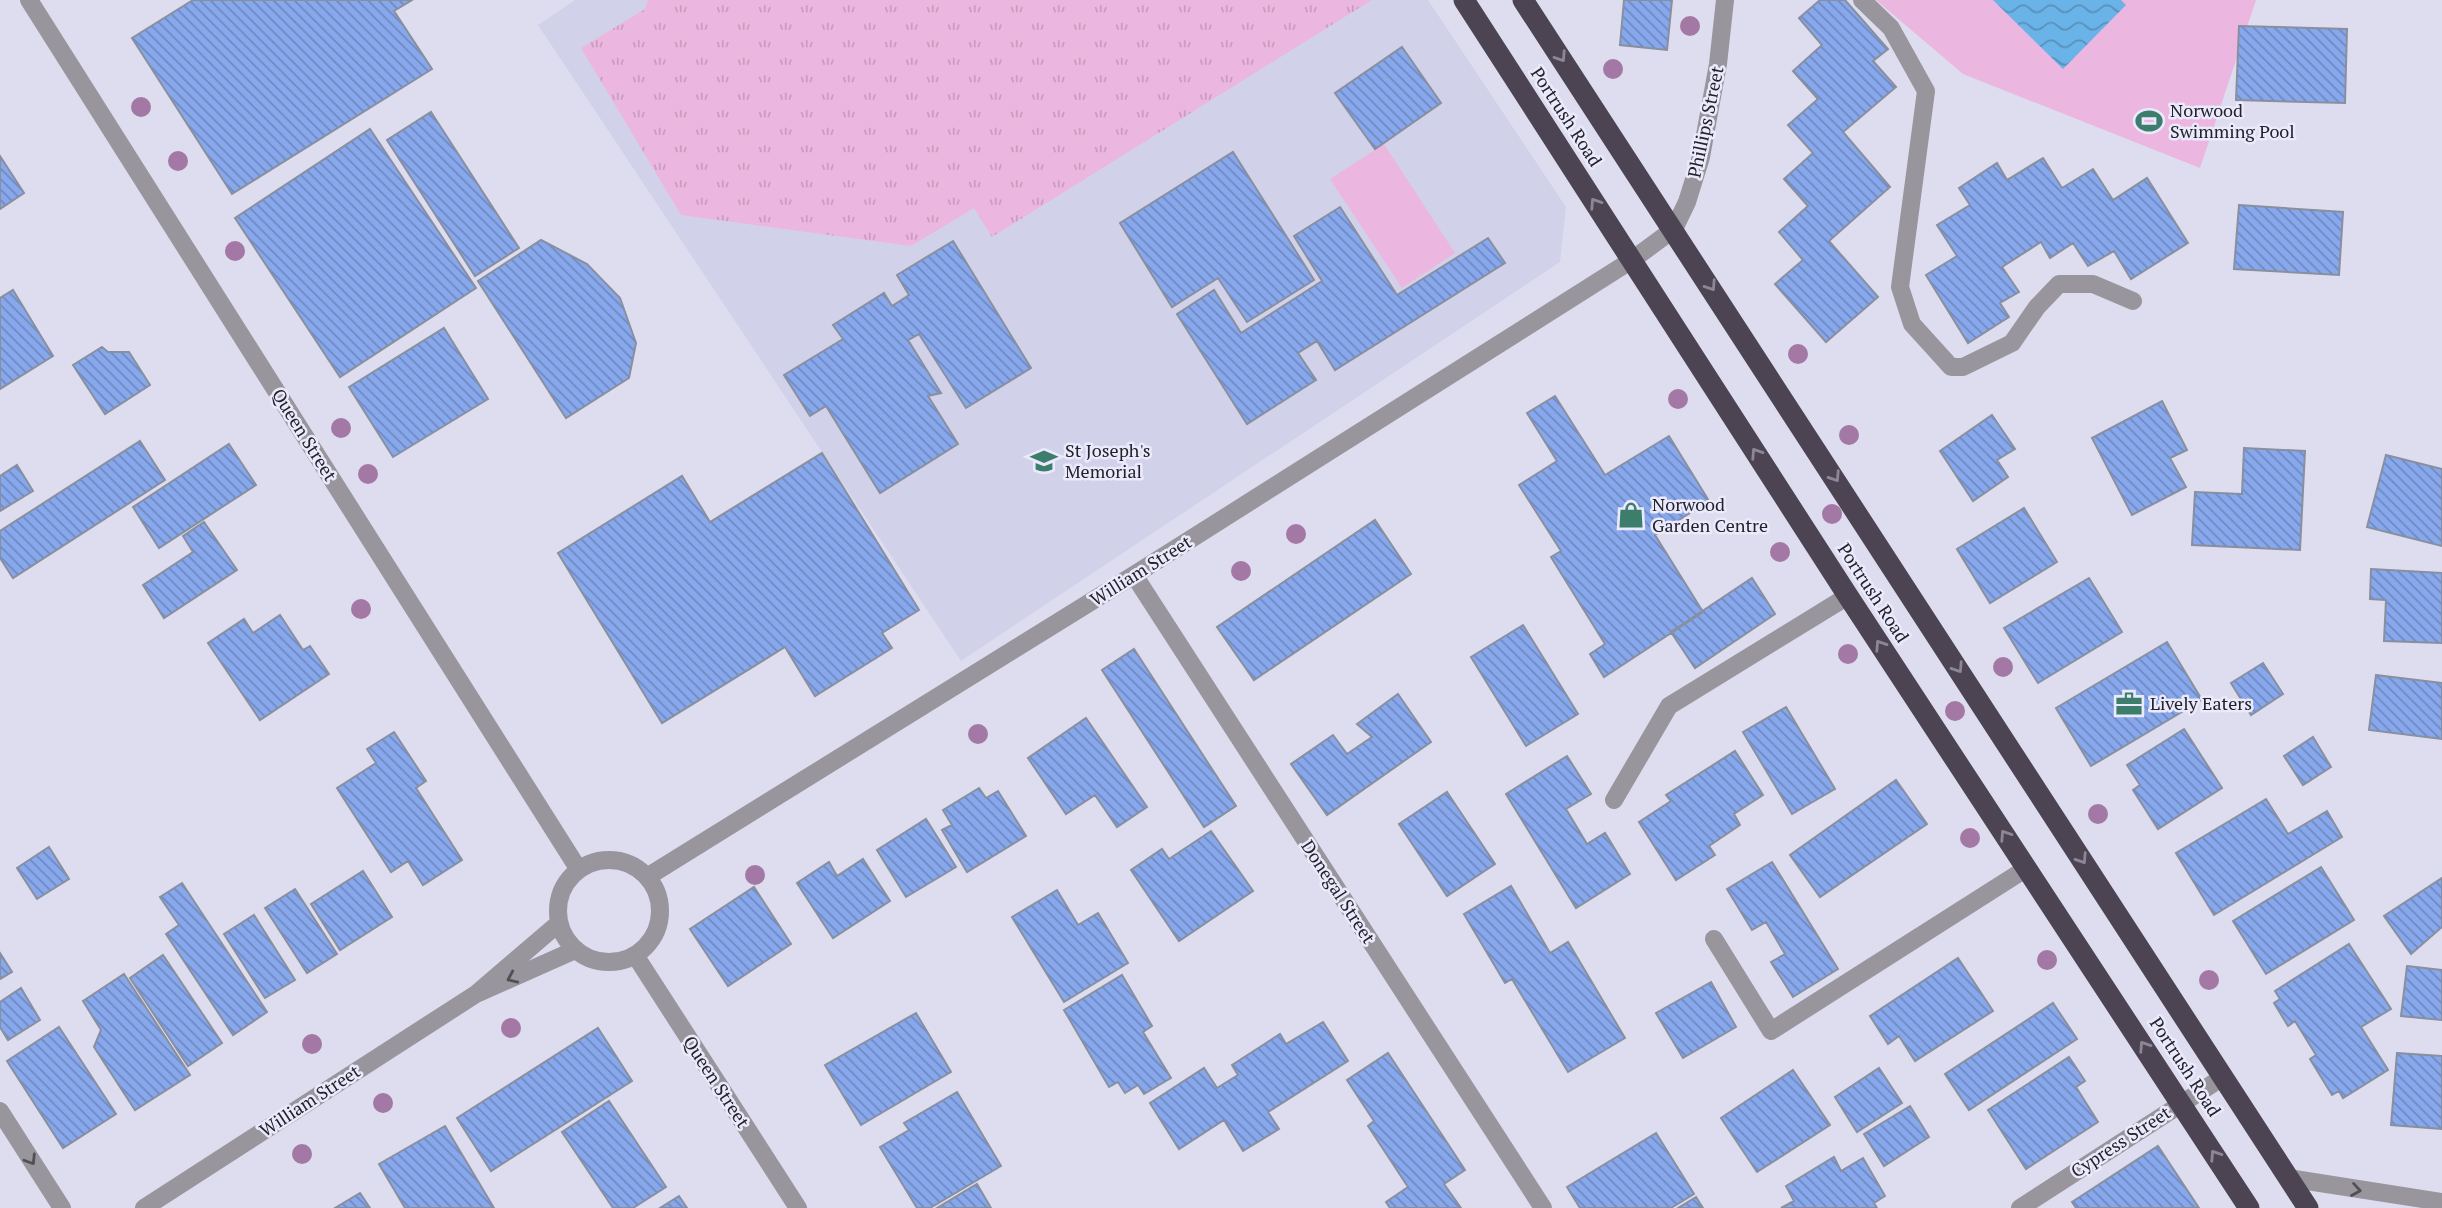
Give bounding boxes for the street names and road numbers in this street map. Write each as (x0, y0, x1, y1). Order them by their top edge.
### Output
street label: Portrush Road (1526, 62, 1608, 171)
street label: Phillips Street (1681, 64, 1729, 180)
street label: Queen Street (267, 384, 343, 486)
street label: William Street (1085, 529, 1196, 611)
street label: Portrush Road (1833, 538, 1915, 647)
street label: Donegal Street (1296, 835, 1381, 948)
street label: Portrush Road (2145, 1012, 2227, 1121)
street label: Queen Street (678, 1031, 756, 1132)
street label: William Street (254, 1058, 365, 1142)
street label: Cypress Street (2066, 1100, 2175, 1182)

